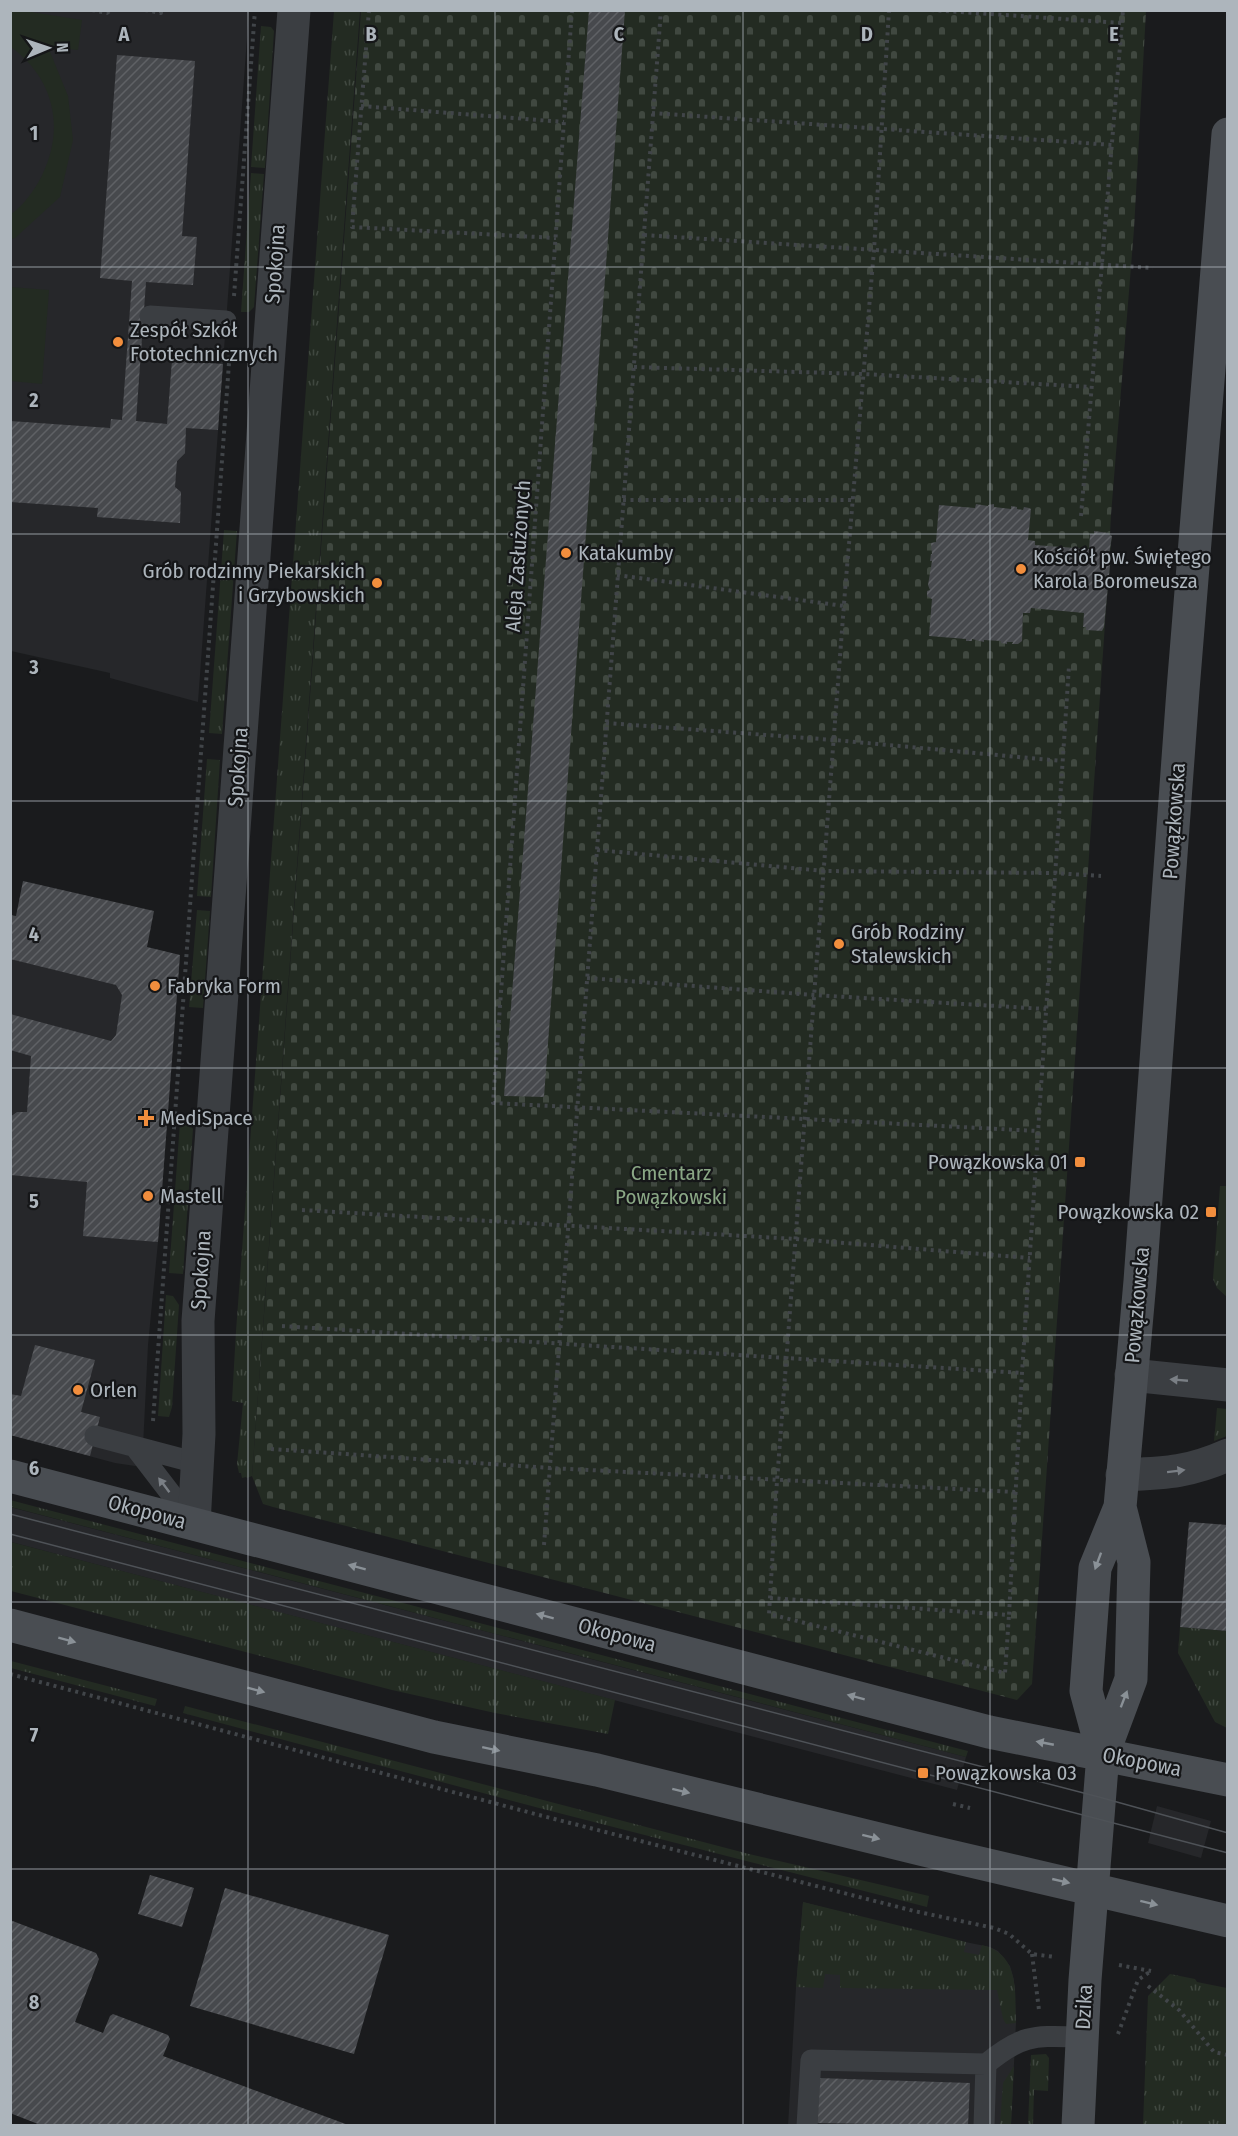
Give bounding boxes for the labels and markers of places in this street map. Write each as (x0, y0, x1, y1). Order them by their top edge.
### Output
place label: Zespół Szkół Fototechnicznych (130, 317, 278, 367)
marker: Zespół Szkół Fototechnicznych (111, 335, 125, 349)
place label: Katakumby (578, 540, 674, 566)
place label: Kościół pw. Świętego Karola Boromeusza (1033, 544, 1211, 594)
marker: Katakumby (559, 546, 573, 560)
place label: Grób rodzinny Piekarskich i Grzybowskich (143, 558, 365, 608)
marker: Kościół pw. Świętego Karola Boromeusza (1014, 562, 1028, 576)
marker: Grób rodzinny Piekarskich i Grzybowskich (370, 576, 384, 590)
place label: Grób Rodziny Stalewskich (851, 919, 965, 969)
marker: Grób Rodziny Stalewskich (832, 937, 846, 951)
place label: Fabryka Form (167, 973, 281, 999)
marker: Fabryka Form (148, 979, 162, 993)
place label: MediSpace (160, 1105, 253, 1131)
marker: MediSpace (137, 1109, 155, 1127)
place label: Powązkowska 01 (928, 1149, 1068, 1175)
marker: Powązkowska 01 (1073, 1155, 1087, 1169)
place label: Mastell (160, 1183, 223, 1209)
marker: Mastell (141, 1189, 155, 1203)
place label: Powązkowska 02 (1058, 1199, 1199, 1225)
marker: Powązkowska 02 (1204, 1205, 1218, 1219)
place label: Orlen (90, 1377, 137, 1403)
marker: Orlen (71, 1383, 85, 1397)
place label: Powązkowska 03 (935, 1760, 1077, 1786)
marker: Powązkowska 03 (916, 1766, 930, 1780)

